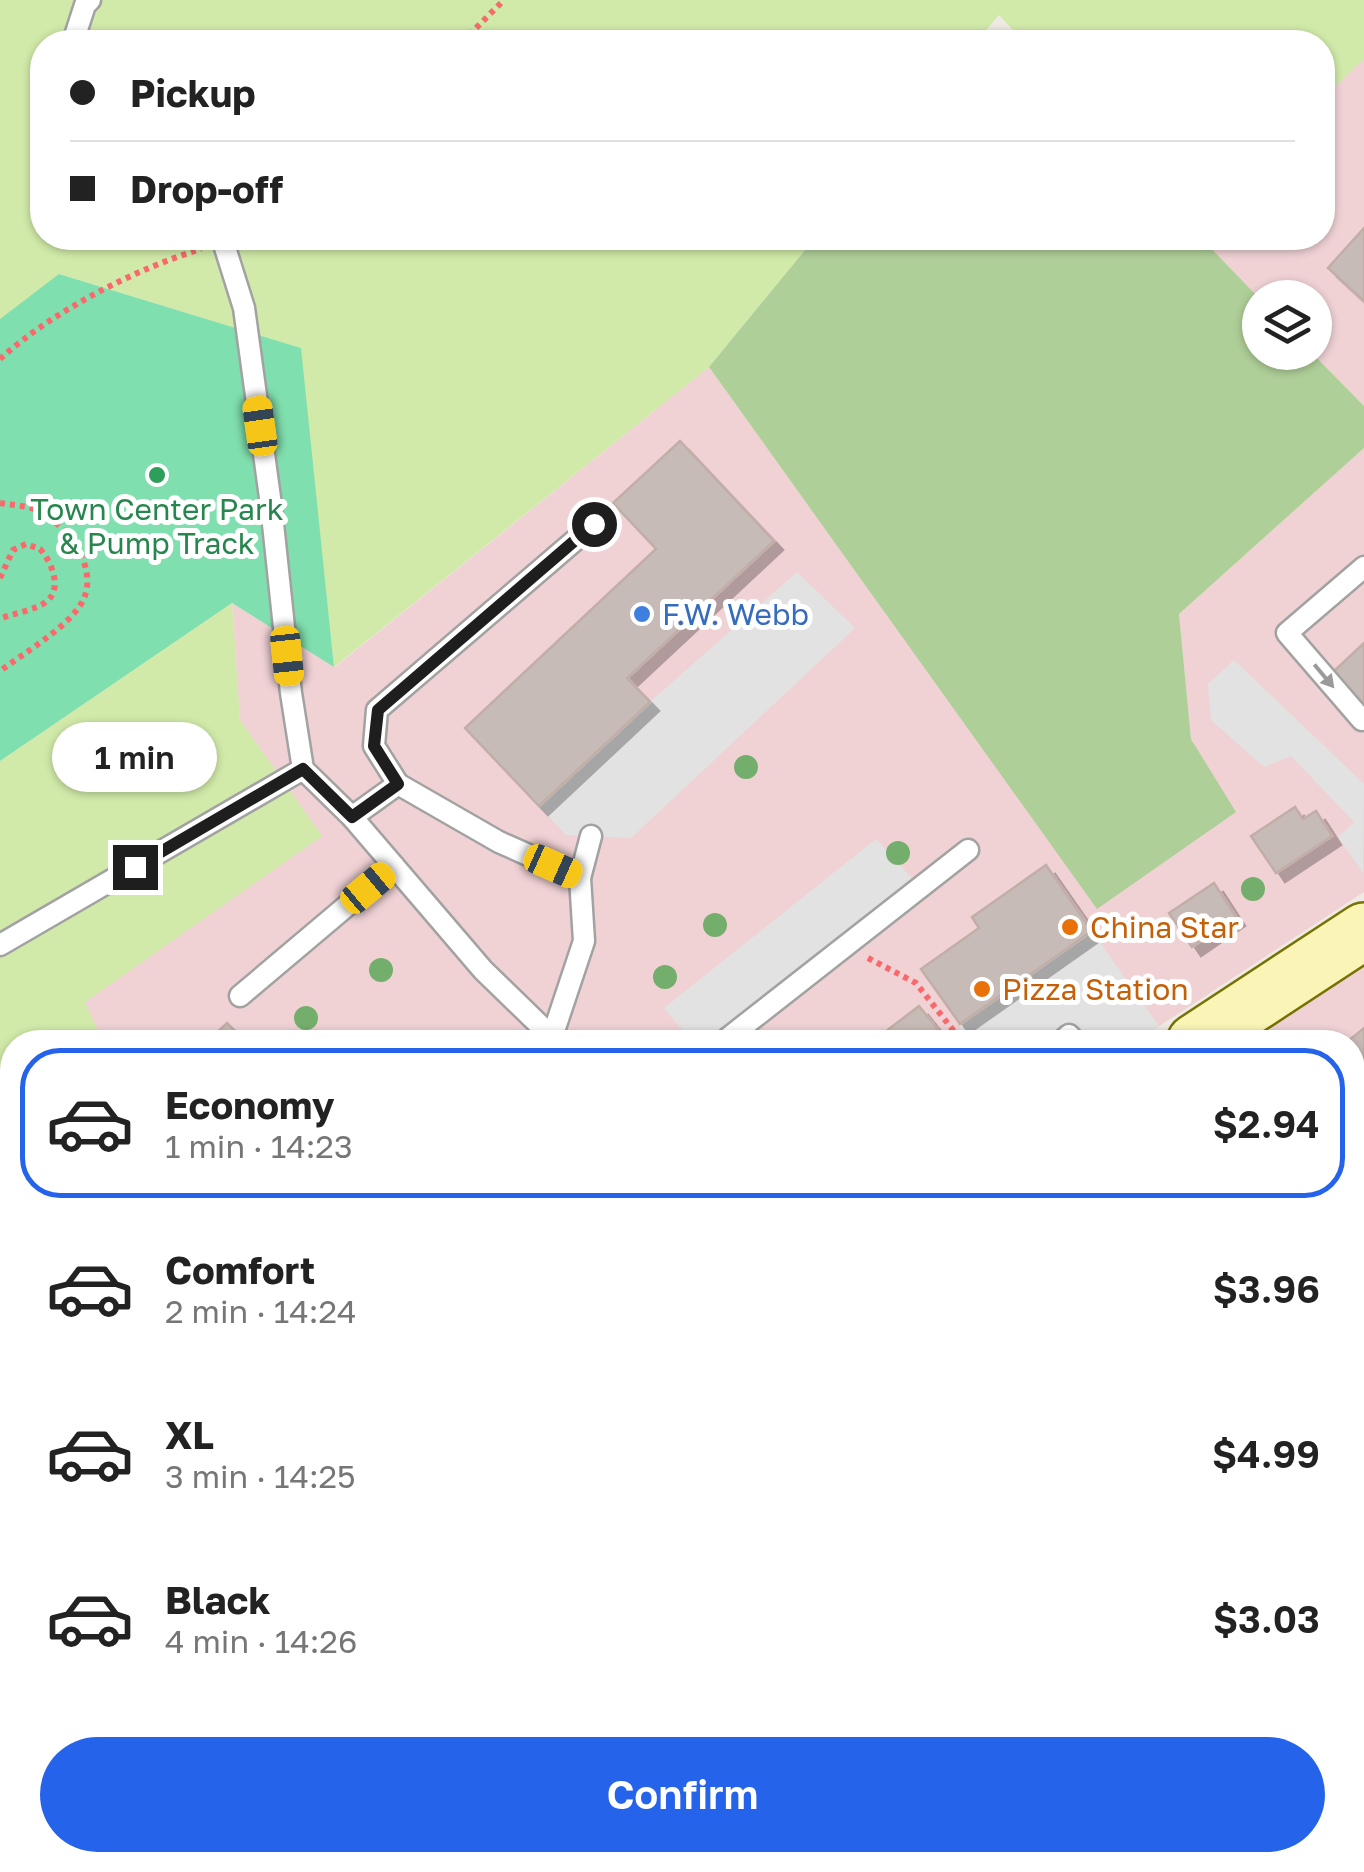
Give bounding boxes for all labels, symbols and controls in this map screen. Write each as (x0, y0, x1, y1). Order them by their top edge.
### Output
text: Pickup (130, 70, 256, 115)
text: Drop-off (130, 166, 283, 211)
map controls (1242, 280, 1332, 370)
button: layers (1242, 280, 1332, 370)
car (241, 394, 279, 458)
marker: Town Center Park & Pump Track (146, 464, 168, 486)
place label: Town Center Park & Pump Track (30, 491, 284, 561)
route start (572, 502, 617, 547)
place label: F.W. Webb (662, 596, 809, 632)
marker: F.W. Webb (631, 603, 653, 625)
car (269, 625, 305, 687)
one-way arrow (1313, 664, 1335, 689)
callout: 1 min (52, 722, 218, 792)
text: 1 min (94, 738, 175, 776)
car (519, 840, 587, 892)
route end (113, 845, 158, 890)
car (335, 857, 401, 919)
place label: China Star (1090, 909, 1239, 945)
marker: China Star (1059, 916, 1081, 938)
place label: Pizza Station (1002, 971, 1189, 1007)
marker: Pizza Station (971, 978, 993, 1000)
icon: car (45, 1078, 135, 1168)
text: Economy (165, 1082, 334, 1127)
text: $2.94 (1213, 1101, 1320, 1146)
text: 1 min · 14:23 (165, 1127, 353, 1165)
icon: car (45, 1243, 135, 1333)
text: Comfort (165, 1247, 315, 1292)
text: $3.96 (1213, 1266, 1320, 1311)
text: 2 min · 14:24 (165, 1292, 356, 1330)
icon: car (45, 1408, 135, 1498)
text: XL (165, 1412, 214, 1457)
text: $4.99 (1212, 1431, 1320, 1476)
text: 3 min · 14:25 (165, 1457, 356, 1495)
icon: car (45, 1573, 135, 1663)
text: Black (165, 1577, 270, 1622)
text: $3.03 (1213, 1596, 1320, 1641)
text: 4 min · 14:26 (165, 1622, 357, 1660)
button: Confirm (40, 1737, 1325, 1852)

